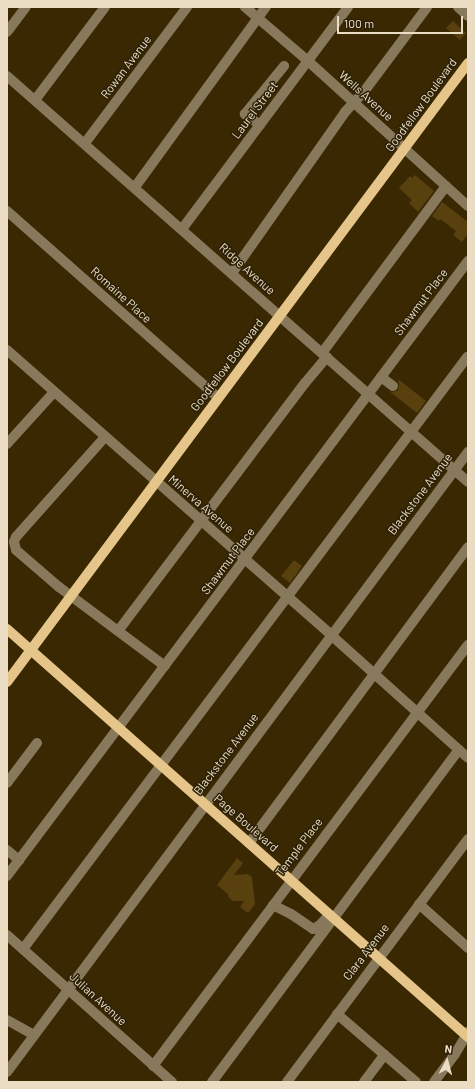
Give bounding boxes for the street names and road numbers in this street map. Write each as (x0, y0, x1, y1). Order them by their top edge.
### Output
street label: Rowan Avenue (98, 33, 154, 101)
street label: Goodfellow Boulevard (382, 55, 460, 155)
street label: Wells Avenue (336, 68, 396, 124)
street label: Laurel Street (229, 79, 281, 141)
street label: Ridge Avenue (216, 240, 278, 298)
street label: Romaine Place (88, 264, 154, 326)
street label: Shawmut Place (391, 266, 451, 338)
street label: Goodfellow Boulevard (188, 316, 266, 414)
street label: Blackstone Avenue (385, 450, 455, 538)
street label: Minerva Avenue (166, 472, 236, 536)
street label: Shawmut Place (198, 525, 258, 597)
street label: Blackstone Avenue (191, 710, 261, 798)
street label: Page Boulevard (211, 791, 281, 855)
street label: Temple Place (272, 815, 326, 879)
street label: Clara Avenue (340, 921, 392, 983)
street label: Julian Avenue (66, 969, 130, 1029)

